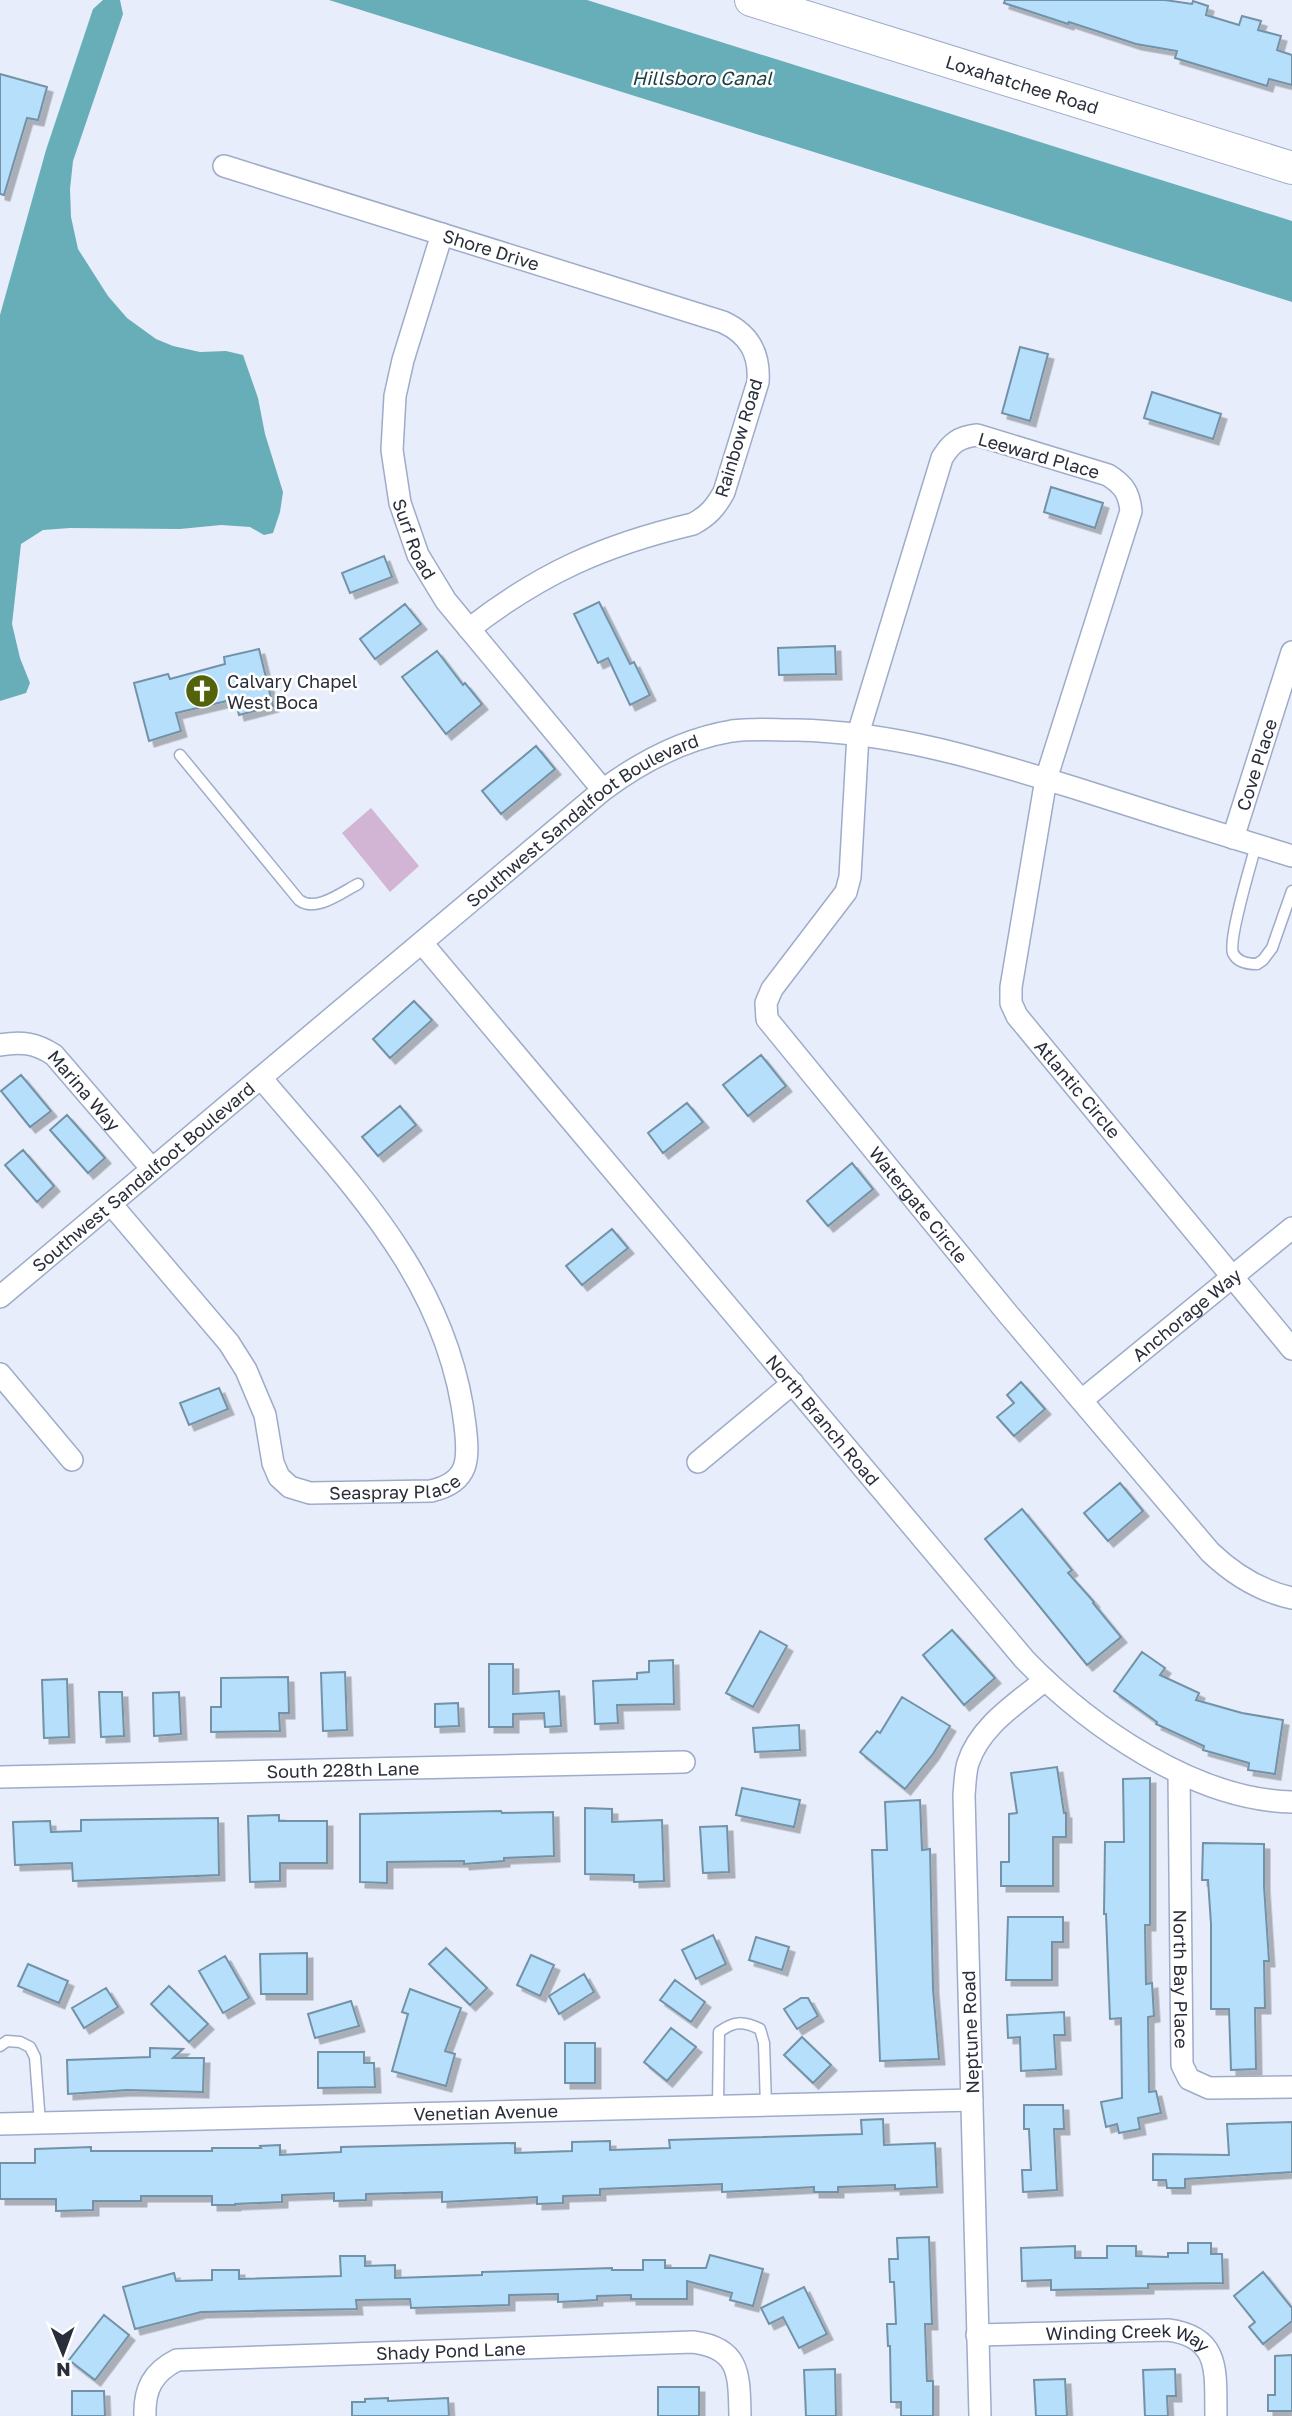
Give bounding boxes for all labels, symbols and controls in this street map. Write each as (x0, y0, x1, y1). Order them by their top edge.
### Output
street label: Loxahatchee Road (943, 50, 1101, 118)
water label: Hillsboro Canal (632, 66, 773, 89)
street label: Shore Drive (440, 224, 542, 275)
street label: Rainbow Road (709, 376, 767, 500)
street label: Leeward Place (976, 427, 1102, 483)
street label: Surf Road (388, 496, 441, 583)
place label: Calvary Chapel West Boca (227, 670, 358, 713)
church icon: Calvary Chapel West Boca (183, 672, 221, 710)
street label: Cove Place (1231, 716, 1281, 813)
street label: Southwest Sandalfoot Boulevard (461, 729, 701, 911)
street label: Atlantic Circle (1031, 1035, 1125, 1143)
street label: Marina Way (43, 1045, 125, 1135)
street label: Southwest Sandalfoot Boulevard (27, 1077, 259, 1276)
street label: Watergate Circle (865, 1142, 973, 1267)
street label: Anchorage Way (1127, 1263, 1245, 1366)
street label: North Branch Road (762, 1350, 884, 1490)
street label: Seaspray Place (329, 1469, 465, 1504)
street label: South 228th Lane (266, 1757, 420, 1782)
street label: North Bay Place (1169, 1909, 1193, 2049)
street label: Neptune Road (957, 1970, 983, 2094)
street label: Venetian Avenue (413, 2099, 558, 2125)
north arrow (28, 2318, 98, 2388)
street label: Winding Creek Way (1045, 2319, 1215, 2356)
street label: Shady Pond Lane (376, 2337, 526, 2364)
text: N (56, 2359, 71, 2382)

